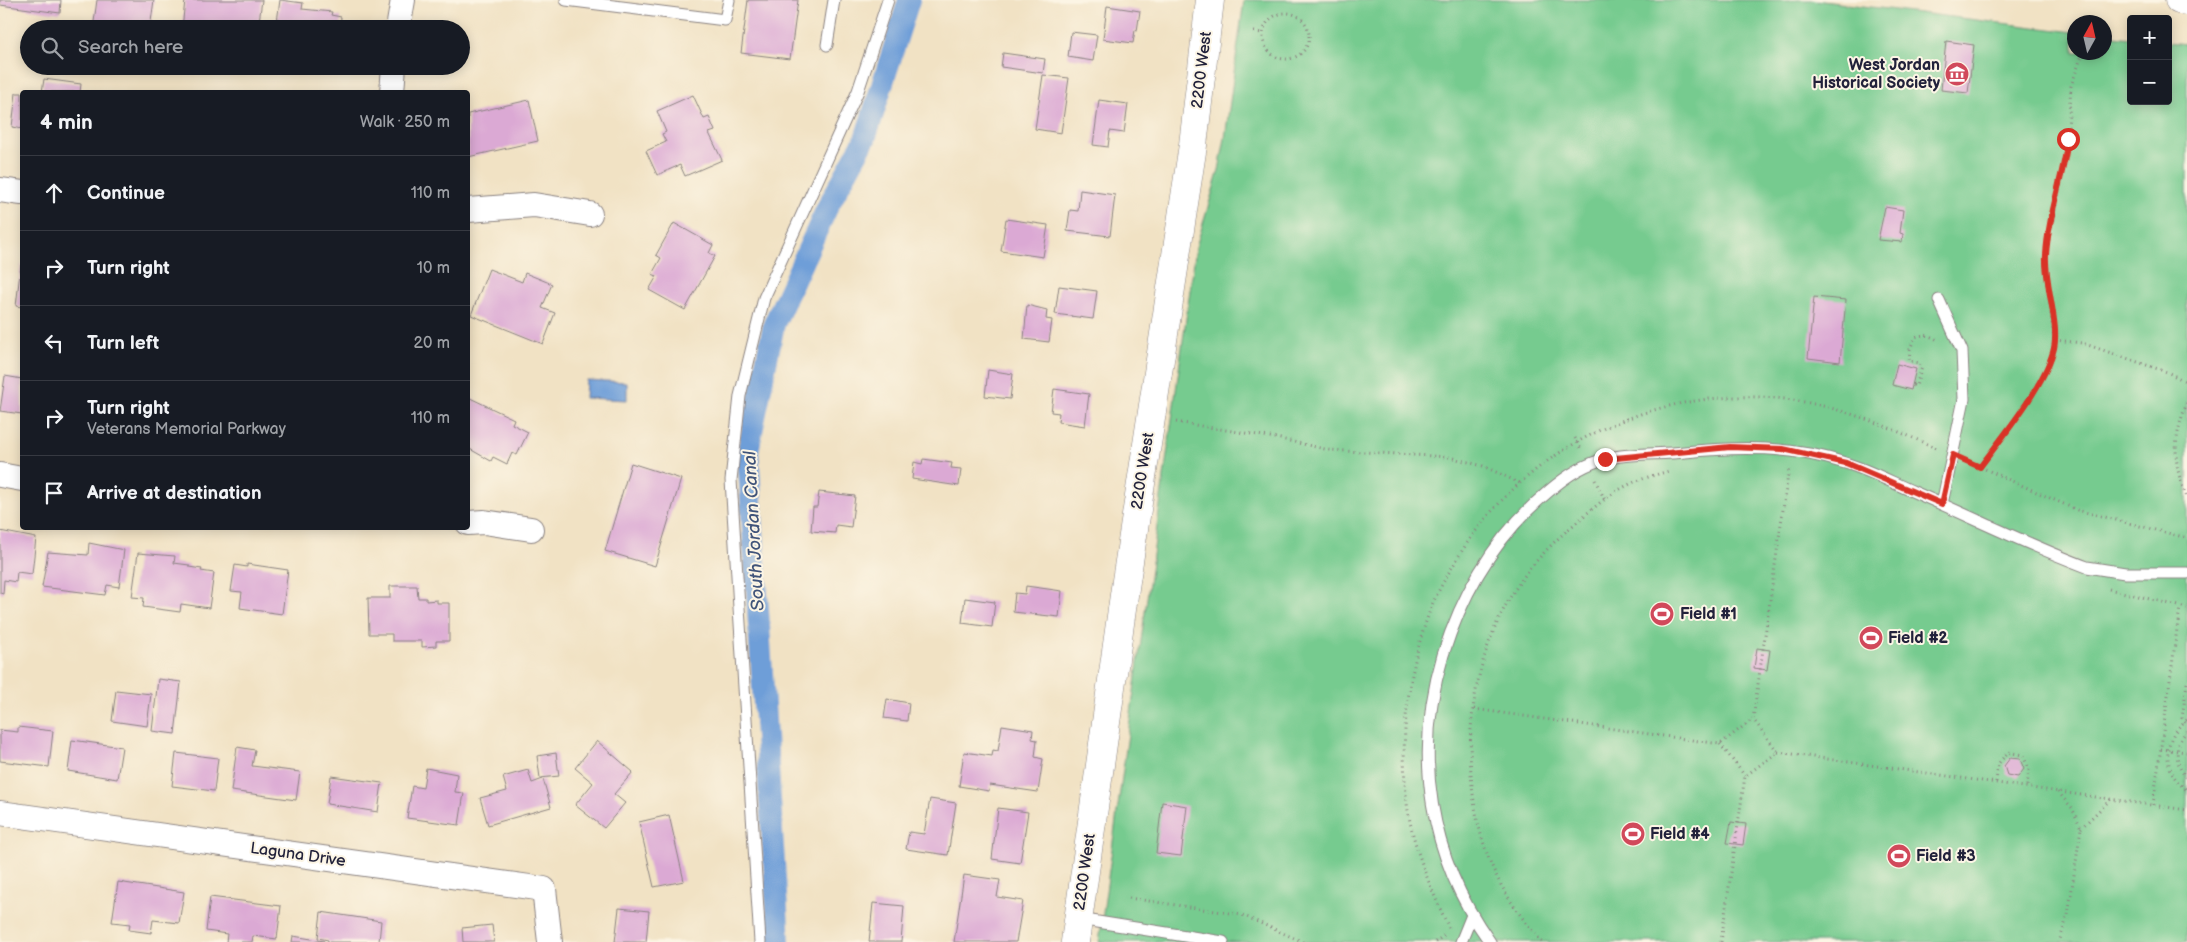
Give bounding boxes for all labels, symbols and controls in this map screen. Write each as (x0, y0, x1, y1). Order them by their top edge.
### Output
north arrow (2067, 15, 2112, 60)
map controls (2127, 15, 2172, 105)
button: + (2127, 15, 2172, 60)
search box (20, 20, 470, 75)
street label: 2200 West (1188, 30, 1216, 110)
icon: search (38, 34, 66, 62)
text: Search here (78, 36, 183, 59)
place label: West Jordan Historical Society (1812, 56, 1941, 93)
button: − (2127, 60, 2172, 105)
museum icon: West Jordan Historical Society (1944, 61, 1970, 87)
text: 4 min (40, 110, 93, 135)
text: Walk · 250 m (360, 113, 450, 132)
route start (2057, 128, 2080, 151)
icon: ahead (40, 179, 68, 207)
text: Continue (87, 182, 165, 205)
text: 110 m (411, 184, 450, 203)
icon: right (40, 254, 68, 282)
text: Turn right (87, 257, 170, 280)
text: 10 m (417, 259, 450, 278)
icon: left (40, 329, 68, 357)
text: Turn left (87, 332, 159, 355)
text: 20 m (414, 334, 450, 353)
text: Turn right (87, 397, 170, 420)
icon: right (40, 404, 68, 432)
text: 110 m (411, 409, 450, 428)
text: Veterans Memorial Parkway (87, 420, 286, 439)
street label: 2200 West (1128, 431, 1158, 511)
route end (1594, 448, 1617, 471)
water label: South Jordan Canal (739, 450, 769, 612)
icon: arrive (40, 479, 68, 507)
text: Arrive at destination (87, 482, 262, 505)
sports icon: Field #1 (1649, 601, 1675, 627)
place label: Field #1 (1680, 605, 1737, 624)
sports icon: Field #2 (1858, 625, 1884, 651)
place label: Field #2 (1888, 629, 1948, 648)
sports icon: Field #4 (1620, 821, 1646, 847)
place label: Field #4 (1650, 825, 1710, 844)
street label: 2200 West (1070, 832, 1100, 912)
street label: Laguna Drive (249, 839, 347, 871)
sports icon: Field #3 (1886, 843, 1912, 869)
place label: Field #3 (1916, 847, 1976, 866)

